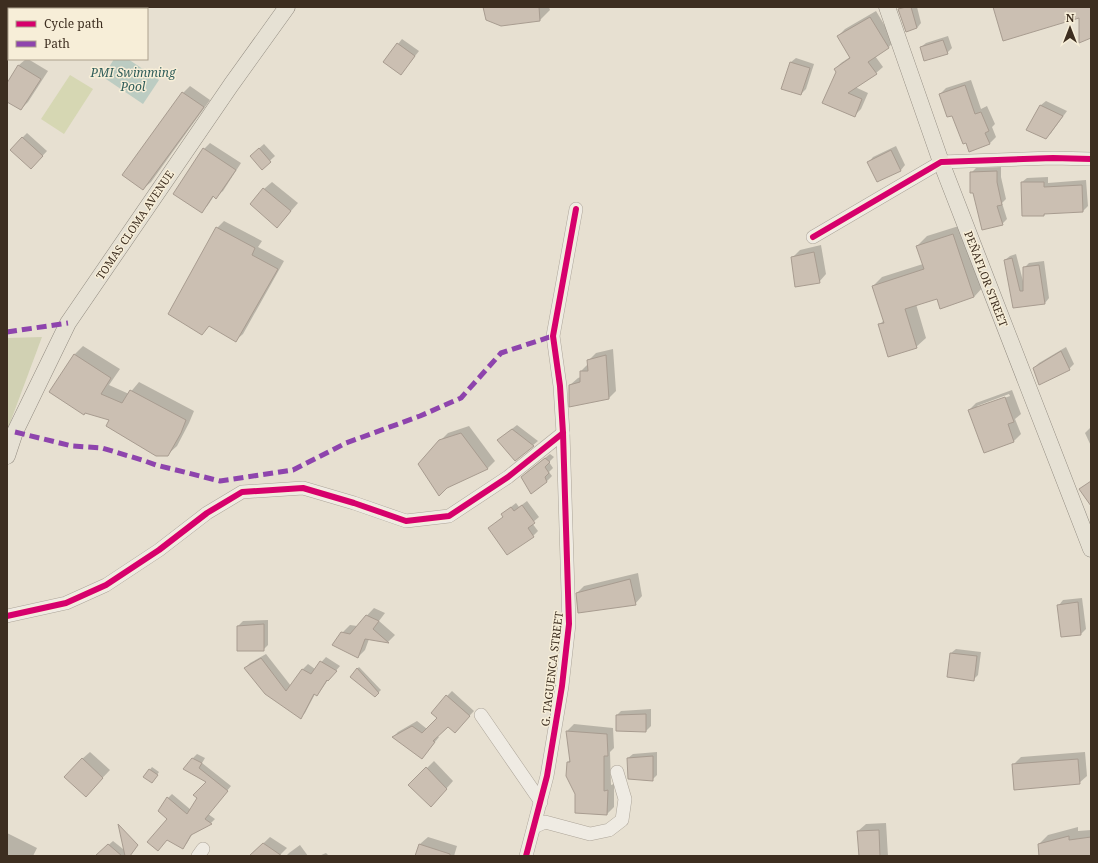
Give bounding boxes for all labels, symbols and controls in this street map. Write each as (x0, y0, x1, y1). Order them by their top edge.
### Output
legend (8, 8, 148, 60)
north arrow (1050, 8, 1090, 48)
text: N (1066, 10, 1075, 25)
text: Cycle path (44, 15, 104, 32)
text: Path (44, 35, 70, 52)
water label: PMI Swimming Pool (89, 64, 177, 95)
street label: TOMAS CLOMA AVENUE (92, 167, 177, 282)
street label: PEÑAFLOR STREET (961, 229, 1012, 329)
street label: G. TAGUENCA STREET (537, 610, 566, 727)

